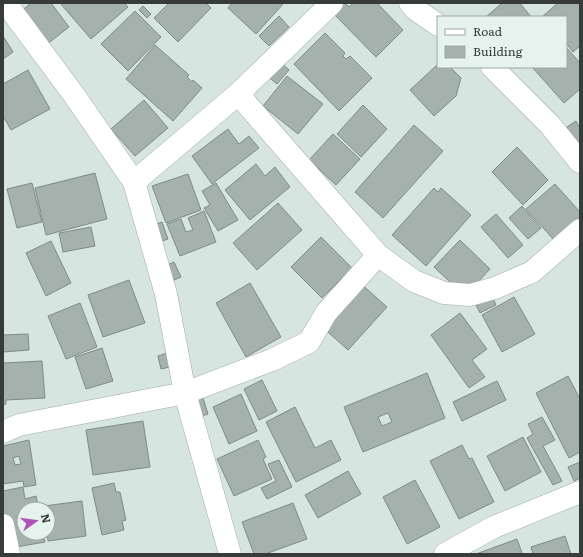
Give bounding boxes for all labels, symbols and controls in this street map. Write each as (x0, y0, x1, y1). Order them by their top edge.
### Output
legend (437, 16, 567, 68)
text: Road (473, 22, 503, 40)
text: Building (473, 42, 523, 60)
north arrow (16, 501, 56, 541)
text: N (38, 512, 56, 525)

